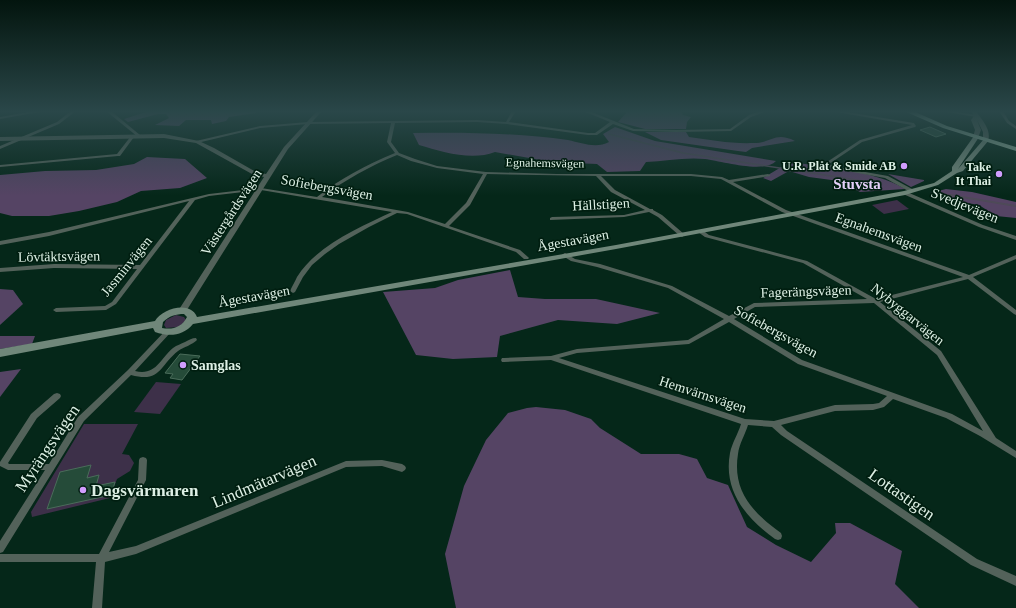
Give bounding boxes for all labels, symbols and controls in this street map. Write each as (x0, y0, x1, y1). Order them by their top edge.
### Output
street label: Egnahemsvägen (506, 155, 584, 171)
place label: U.R. Plåt & Smide AB (782, 159, 896, 173)
place label: Take It Thai (956, 160, 992, 188)
marker: U.R. Plåt & Smide AB (899, 161, 909, 171)
street label: Västergårdsvägen (198, 166, 265, 258)
marker: Take It Thai (994, 169, 1004, 179)
street label: Sofiebergsvägen (280, 172, 374, 203)
district label: Stuvsta (833, 176, 881, 192)
street label: Svedjevägen (929, 185, 1001, 226)
street label: Hällstigen (572, 196, 630, 213)
street label: Egnahemsvägen (833, 210, 925, 255)
street label: Ågestavägen (536, 227, 610, 254)
street label: Jasminvägen (98, 233, 155, 299)
street label: Lövtäktsvägen (18, 248, 100, 265)
street label: Nybyggarvägen (868, 280, 947, 348)
street label: Fagerängsvägen (760, 282, 852, 301)
street label: Ågestavägen (217, 283, 291, 310)
street label: Sofiebergsvägen (731, 302, 820, 361)
place label: Samglas (191, 358, 241, 373)
marker: Samglas (178, 360, 188, 370)
street label: Hemvärnsvägen (657, 373, 748, 416)
street label: Myrängsvägen (11, 401, 84, 495)
street label: Lindmätarvägen (209, 451, 320, 512)
street label: Lottastigen (865, 465, 939, 524)
place label: Dagsvärmaren (91, 481, 199, 500)
marker: Dagsvärmaren (78, 485, 88, 495)

